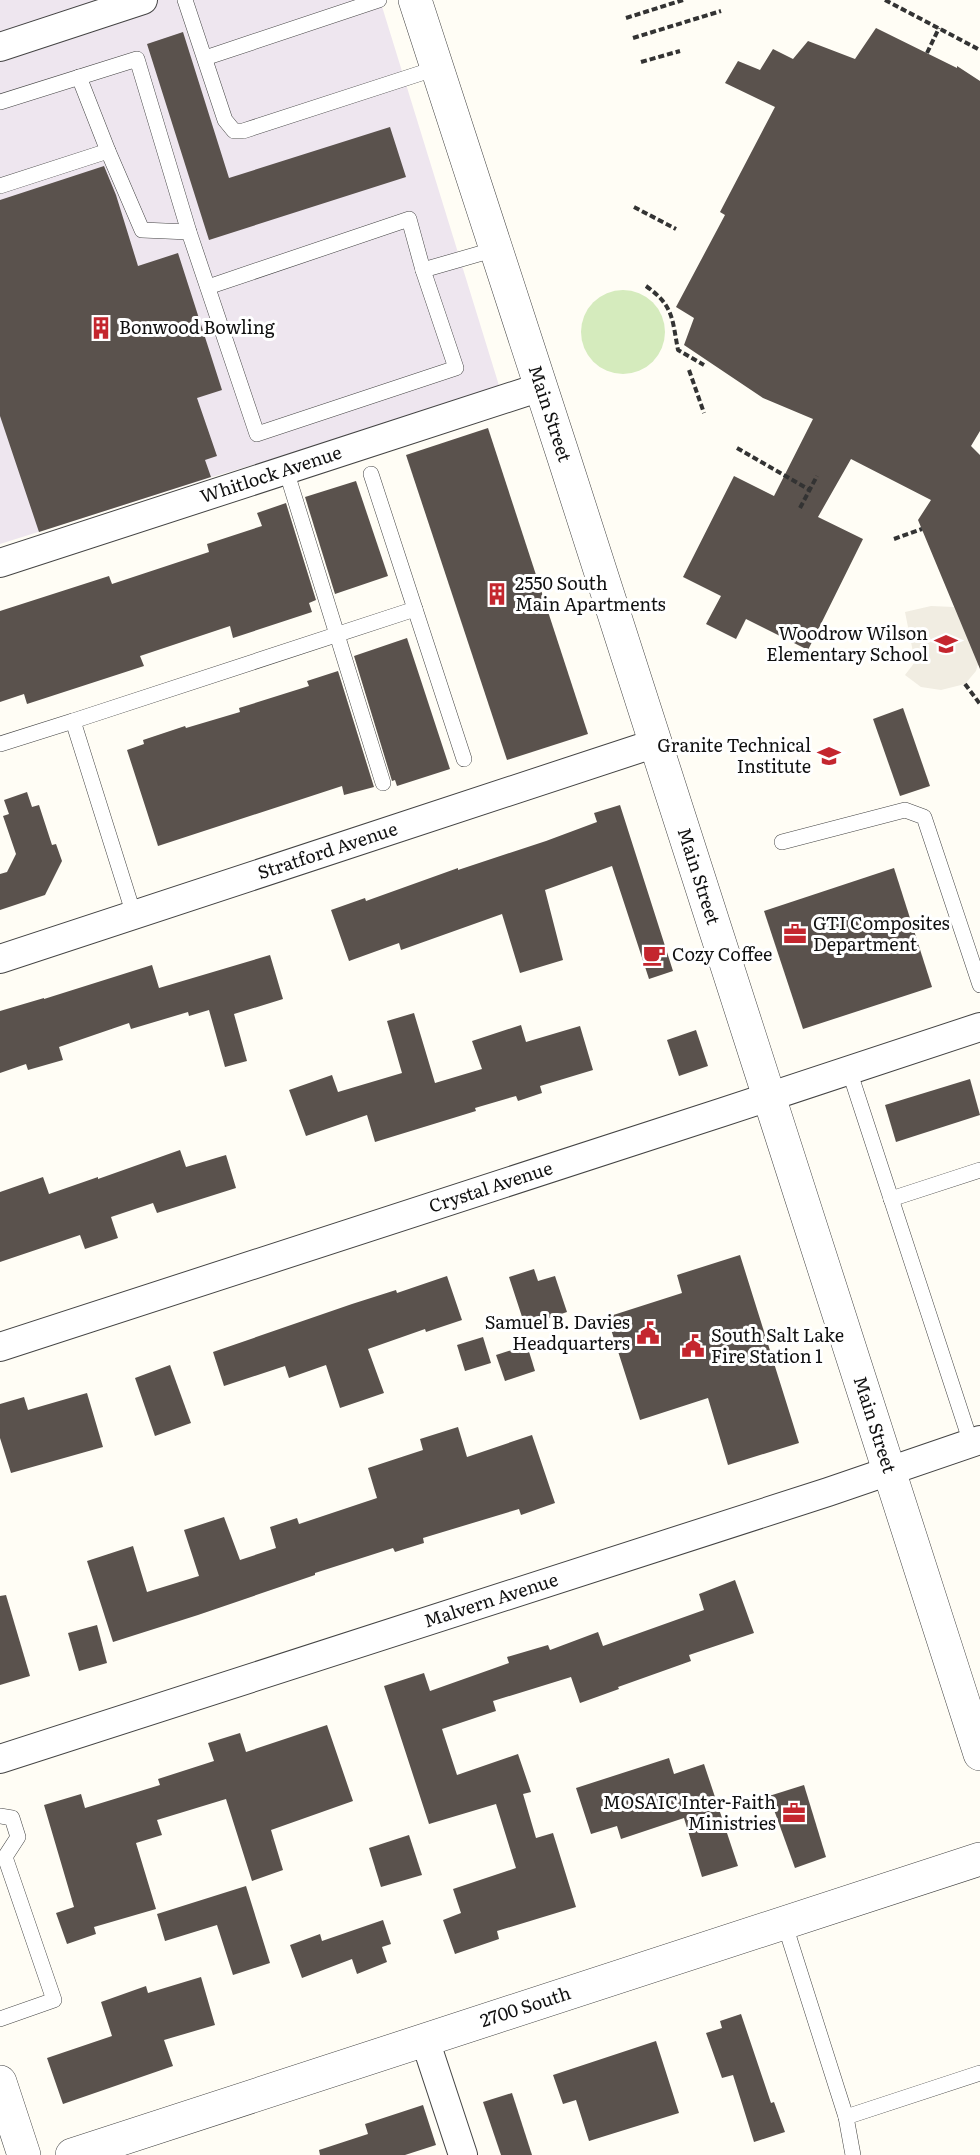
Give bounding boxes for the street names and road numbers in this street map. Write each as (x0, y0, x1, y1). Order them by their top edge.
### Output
street label: Main Street (523, 361, 580, 466)
street label: Whitlock Avenue (196, 438, 345, 509)
street label: Stratford Avenue (254, 814, 401, 885)
street label: Main Street (672, 824, 728, 929)
street label: Crystal Avenue (425, 1153, 556, 1219)
street label: Main Street (848, 1372, 904, 1477)
street label: Malvern Avenue (420, 1565, 561, 1633)
street label: 2700 South (476, 1978, 574, 2033)

